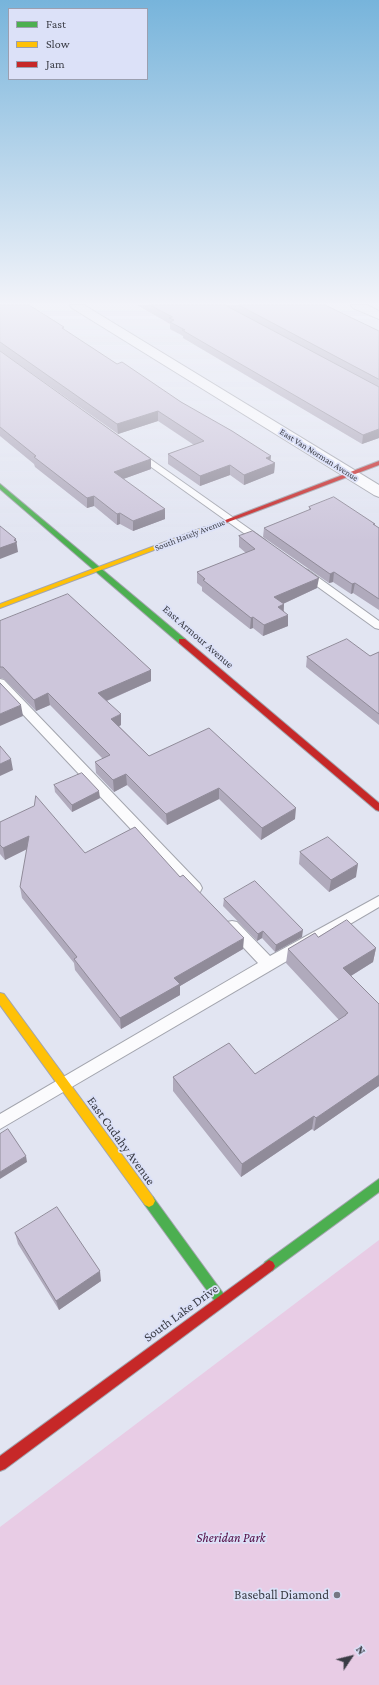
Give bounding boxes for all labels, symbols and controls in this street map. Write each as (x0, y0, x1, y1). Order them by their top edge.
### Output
legend (8, 8, 148, 80)
text: Fast (46, 17, 66, 31)
text: Slow (46, 37, 70, 51)
text: Jam (46, 57, 65, 71)
street label: East Van Norman Avenue (278, 426, 360, 484)
street label: South Hately Avenue (153, 517, 227, 553)
street label: East Armour Avenue (160, 603, 236, 671)
street label: East Cudahy Avenue (84, 1094, 158, 1188)
street label: South Lake Drive (141, 1281, 221, 1345)
park label: Sheridan Park (196, 1530, 266, 1546)
place label: Baseball Diamond (234, 1587, 329, 1603)
marker: Baseball Diamond (332, 1590, 342, 1600)
north arrow (331, 1637, 371, 1677)
text: N (354, 1644, 368, 1657)

